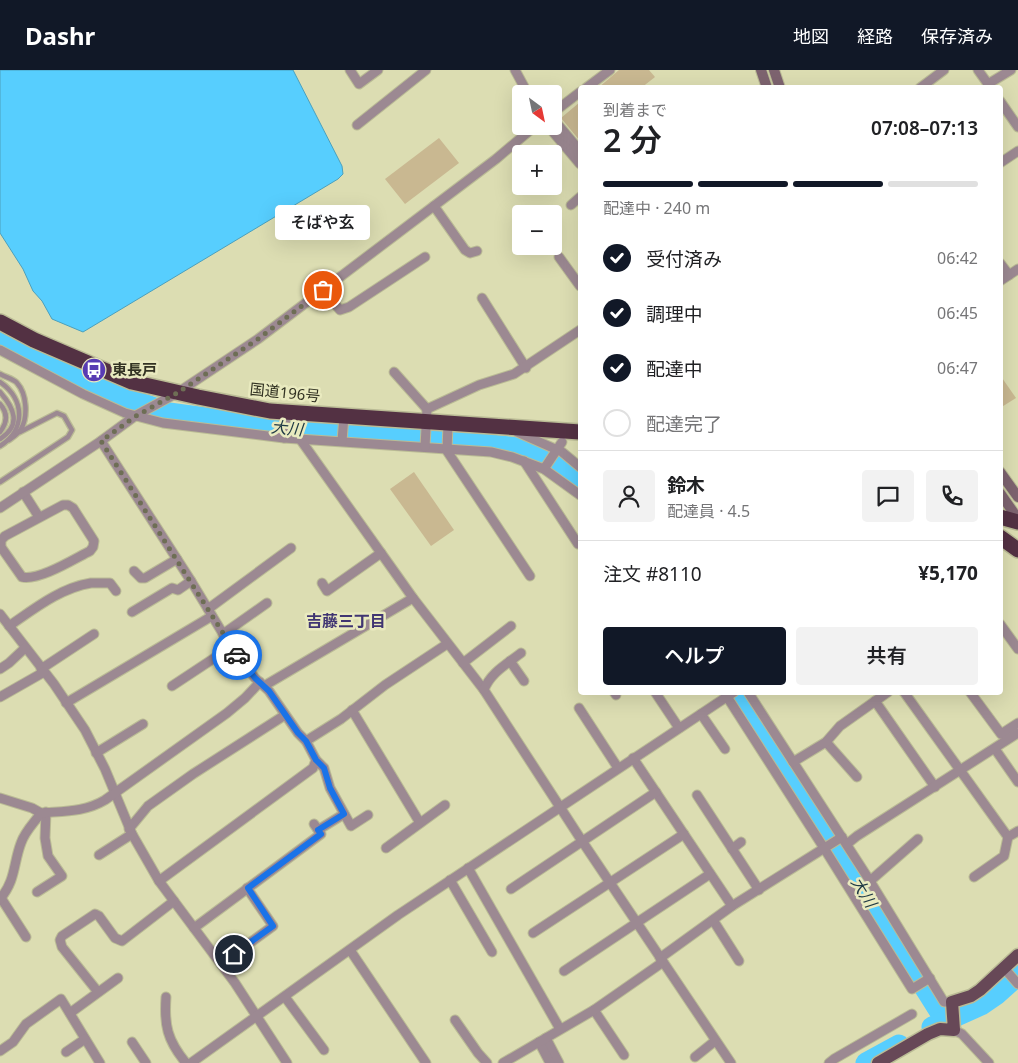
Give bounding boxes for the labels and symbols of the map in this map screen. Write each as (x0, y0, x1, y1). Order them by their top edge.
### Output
north arrow (512, 85, 562, 135)
callout: そばや玄 (276, 205, 370, 240)
pin (302, 269, 344, 311)
bus stop icon: 東長戸 (81, 357, 107, 383)
place label: 東長戸 (112, 359, 157, 379)
street label: 国道196号 (249, 378, 321, 406)
water label: 大川 (270, 416, 306, 441)
district label: 吉藤三丁目 (306, 610, 386, 632)
courier (212, 630, 262, 680)
water label: 大川 (846, 873, 883, 913)
pin (213, 933, 255, 975)

